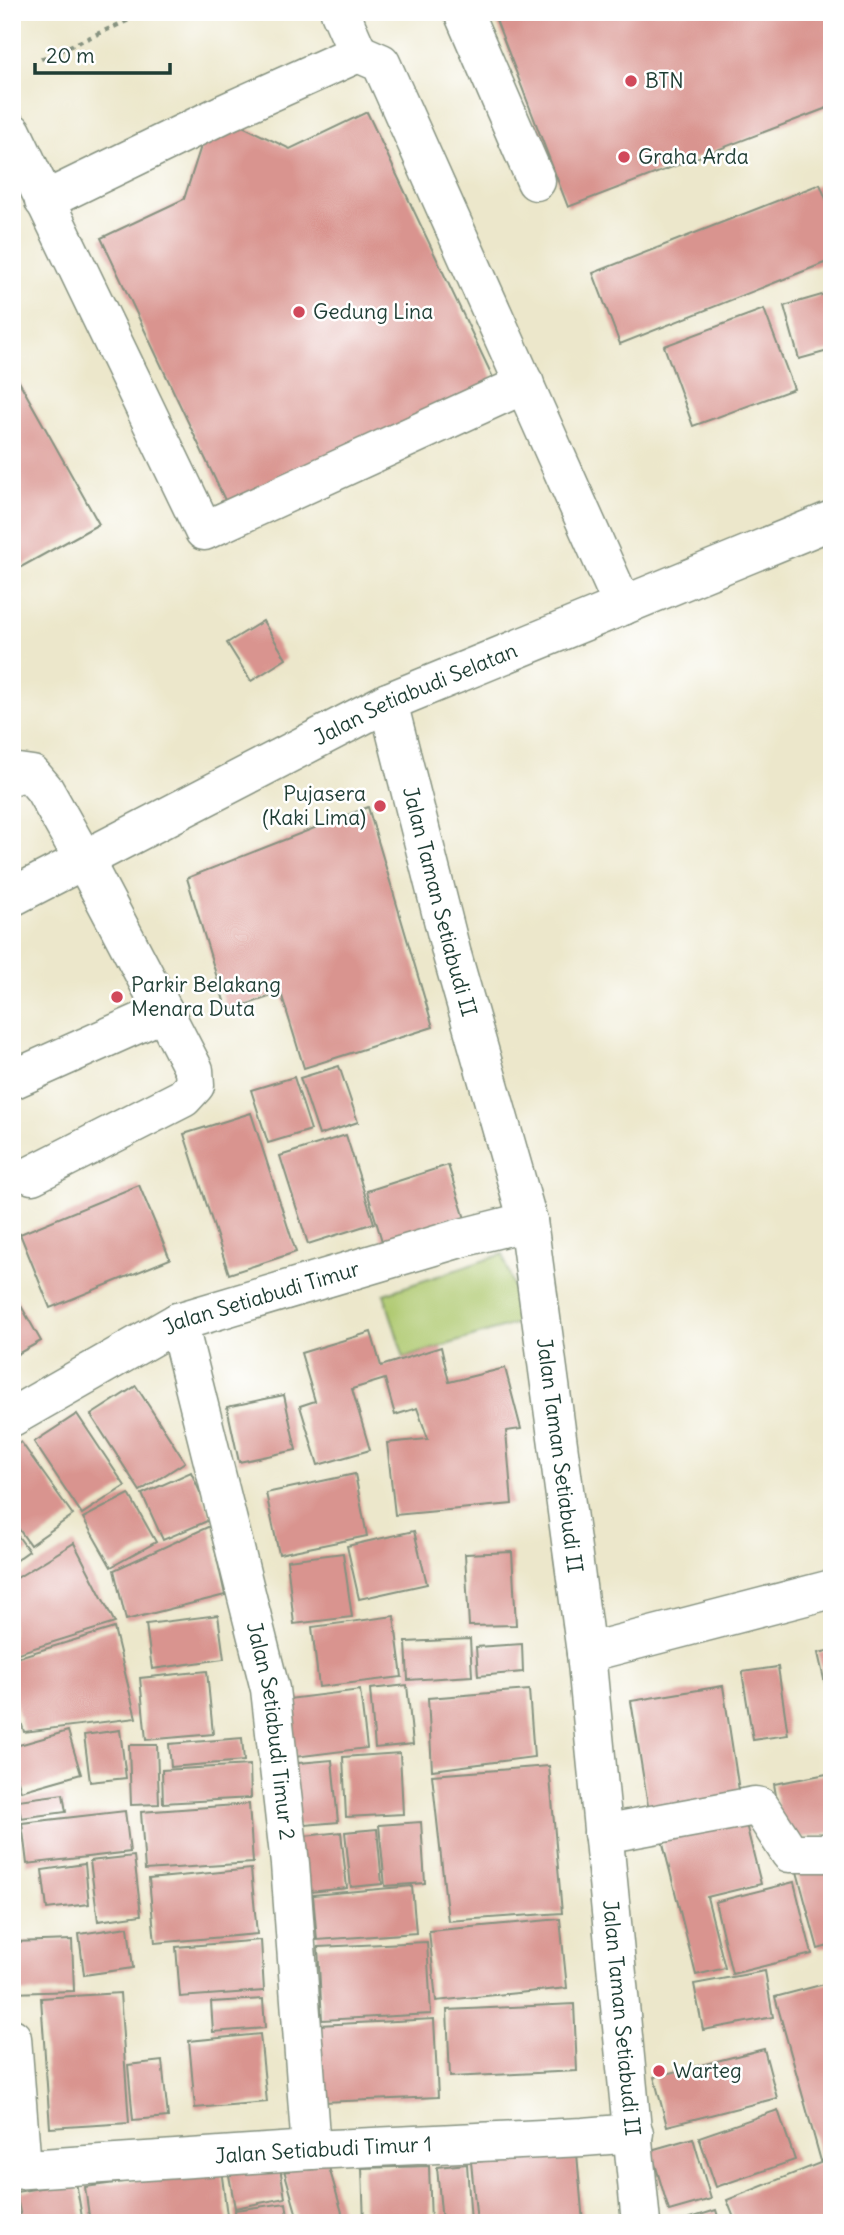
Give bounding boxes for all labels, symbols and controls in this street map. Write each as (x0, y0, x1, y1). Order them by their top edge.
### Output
scale bar (35, 32, 170, 76)
text: 20 m (46, 42, 95, 69)
place label: BTN (645, 67, 684, 94)
marker: BTN (623, 73, 639, 89)
place label: Graha Arda (638, 143, 749, 170)
marker: Graha Arda (616, 149, 632, 165)
place label: Gedung Lina (313, 298, 433, 325)
marker: Gedung Lina (291, 304, 307, 320)
street label: Jalan Setiabudi Selatan (309, 637, 521, 751)
place label: Pujasera (Kaki Lima) (262, 780, 366, 831)
street label: Jalan Taman Setiabudi II (397, 784, 483, 1020)
marker: Pujasera (Kaki Lima) (372, 798, 388, 814)
place label: Parkir Belakang Menara Duta (131, 971, 281, 1022)
marker: Parkir Belakang Menara Duta (109, 989, 125, 1005)
street label: Jalan Setiabudi Timur (158, 1255, 363, 1341)
street label: Jalan Taman Setiabudi II (531, 1336, 589, 1574)
street label: Jalan Setiabudi Timur 2 (241, 1619, 301, 1841)
street label: Jalan Taman Setiabudi II (597, 1899, 647, 2137)
place label: Warteg (673, 2057, 742, 2084)
marker: Warteg (651, 2063, 667, 2079)
street label: Jalan Setiabudi Timur 1 (214, 2130, 433, 2169)

